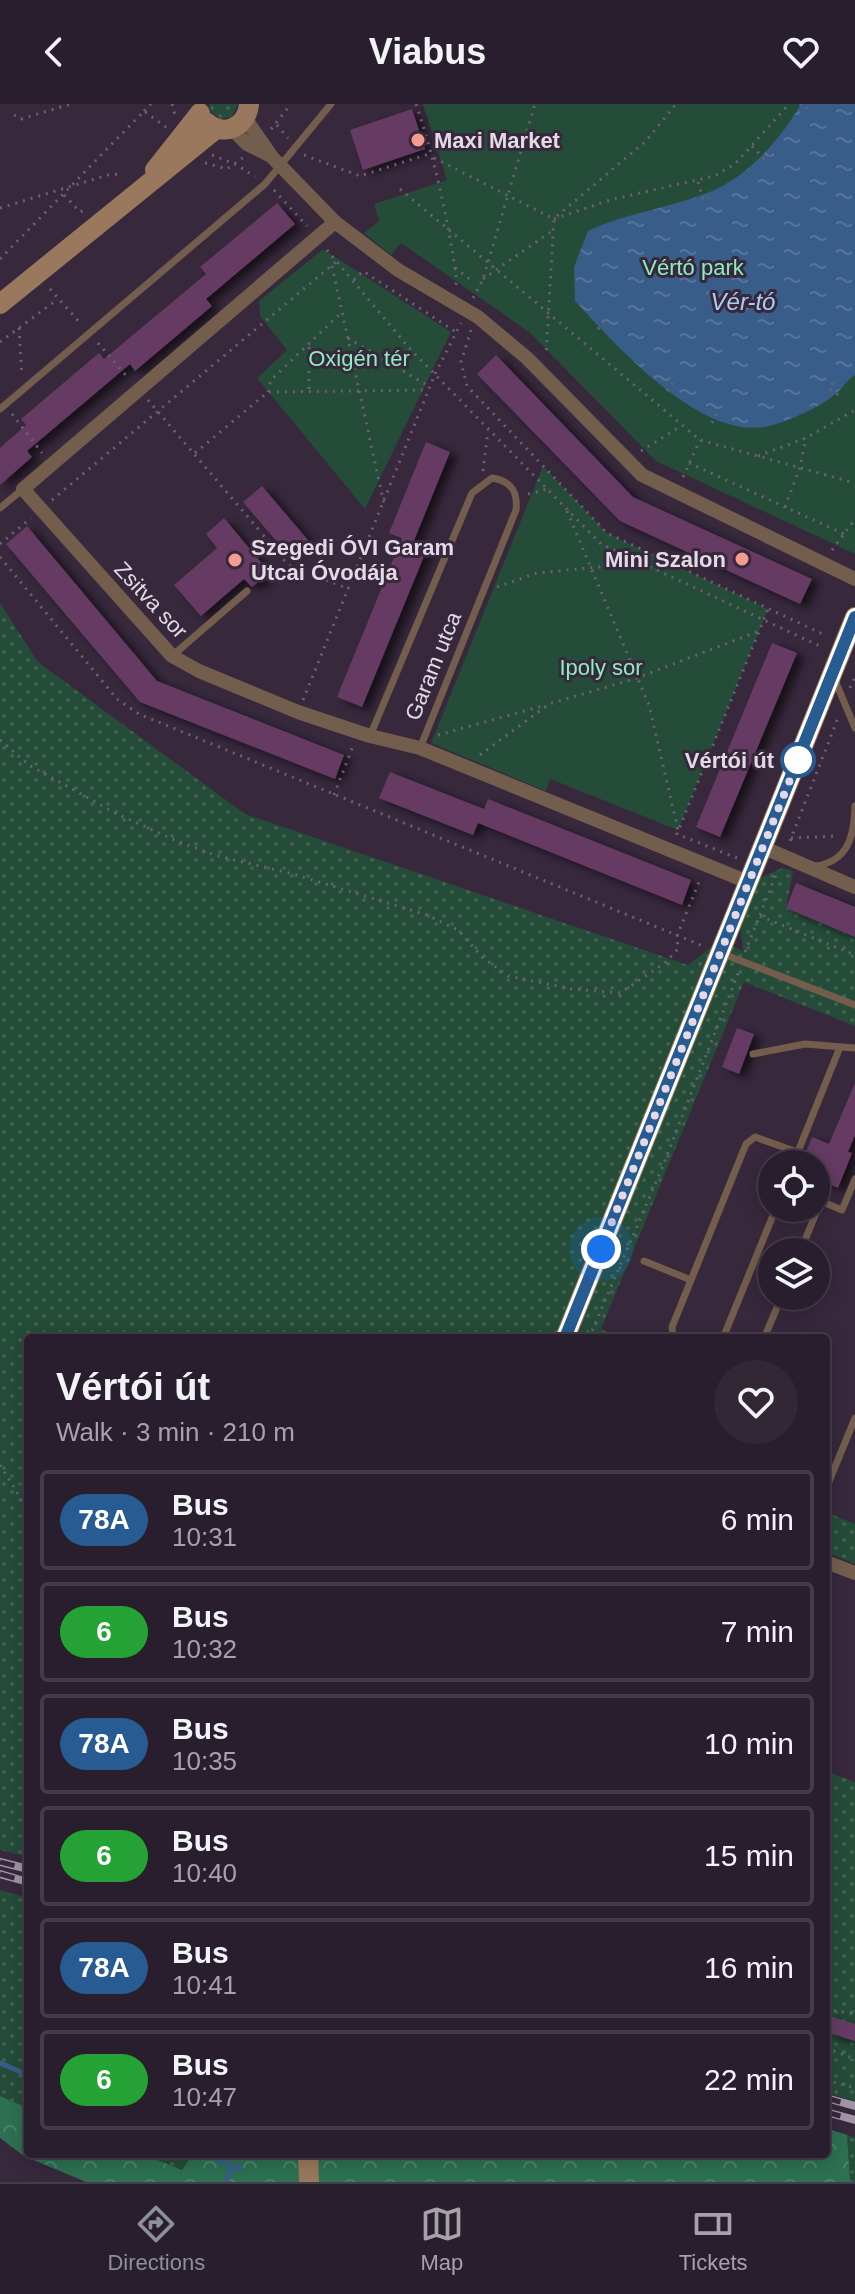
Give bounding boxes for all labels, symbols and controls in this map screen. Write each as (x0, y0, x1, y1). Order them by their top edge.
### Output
icon: back (32, 30, 76, 74)
icon: heart (779, 30, 823, 74)
text: Viabus (369, 31, 486, 72)
place label: Maxi Market (434, 128, 561, 153)
marker: Maxi Market (409, 131, 427, 149)
park label: Vértó park (642, 255, 745, 280)
water label: Vér-tó (711, 288, 775, 315)
park label: Oxigén tér (308, 346, 410, 371)
place label: Szegedi ÓVI Garam Utcai Óvodája (251, 535, 454, 585)
place label: Mini Szalon (605, 547, 726, 572)
marker: Mini Szalon (733, 550, 751, 568)
marker: Szegedi ÓVI Garam Utcai Óvodája (226, 551, 244, 569)
street label: Zsitva sor (109, 557, 193, 643)
street label: Garam utca (400, 607, 466, 724)
park label: Ipoly sor (559, 655, 643, 680)
marker: Vértói út (781, 743, 815, 777)
place label: Vértói út (685, 748, 775, 773)
map controls (758, 1150, 830, 1310)
button: locate (758, 1150, 830, 1222)
your location (581, 1229, 621, 1269)
button: layers (758, 1238, 830, 1310)
button: heart (714, 1360, 798, 1444)
text: Vértói út (56, 1366, 210, 1408)
text: Walk · 3 min · 210 m (56, 1417, 295, 1447)
text: Bus (172, 1488, 229, 1521)
text: 6 min (721, 1503, 794, 1536)
text: 78A (78, 1504, 130, 1535)
text: 10:31 (172, 1522, 237, 1552)
text: Bus (172, 1600, 229, 1633)
text: 7 min (721, 1615, 794, 1648)
text: 6 (96, 1616, 112, 1647)
text: 10:32 (172, 1634, 237, 1664)
text: Bus (172, 1712, 229, 1745)
text: 10 min (704, 1727, 794, 1760)
text: 78A (78, 1728, 130, 1759)
text: 10:35 (172, 1746, 237, 1776)
text: Bus (172, 1824, 229, 1857)
text: 15 min (704, 1839, 794, 1872)
text: 6 (96, 1840, 112, 1871)
text: 10:40 (172, 1858, 237, 1888)
text: Bus (172, 1936, 229, 1969)
text: 16 min (704, 1951, 794, 1984)
text: 78A (78, 1952, 130, 1983)
text: 10:41 (172, 1970, 237, 2000)
text: Bus (172, 2048, 229, 2081)
text: 22 min (704, 2063, 794, 2096)
text: 6 (96, 2064, 112, 2095)
text: 10:47 (172, 2082, 237, 2112)
tab: Directions (107, 2202, 205, 2276)
tab: Map (420, 2202, 464, 2276)
tab: Tickets (679, 2202, 748, 2276)

